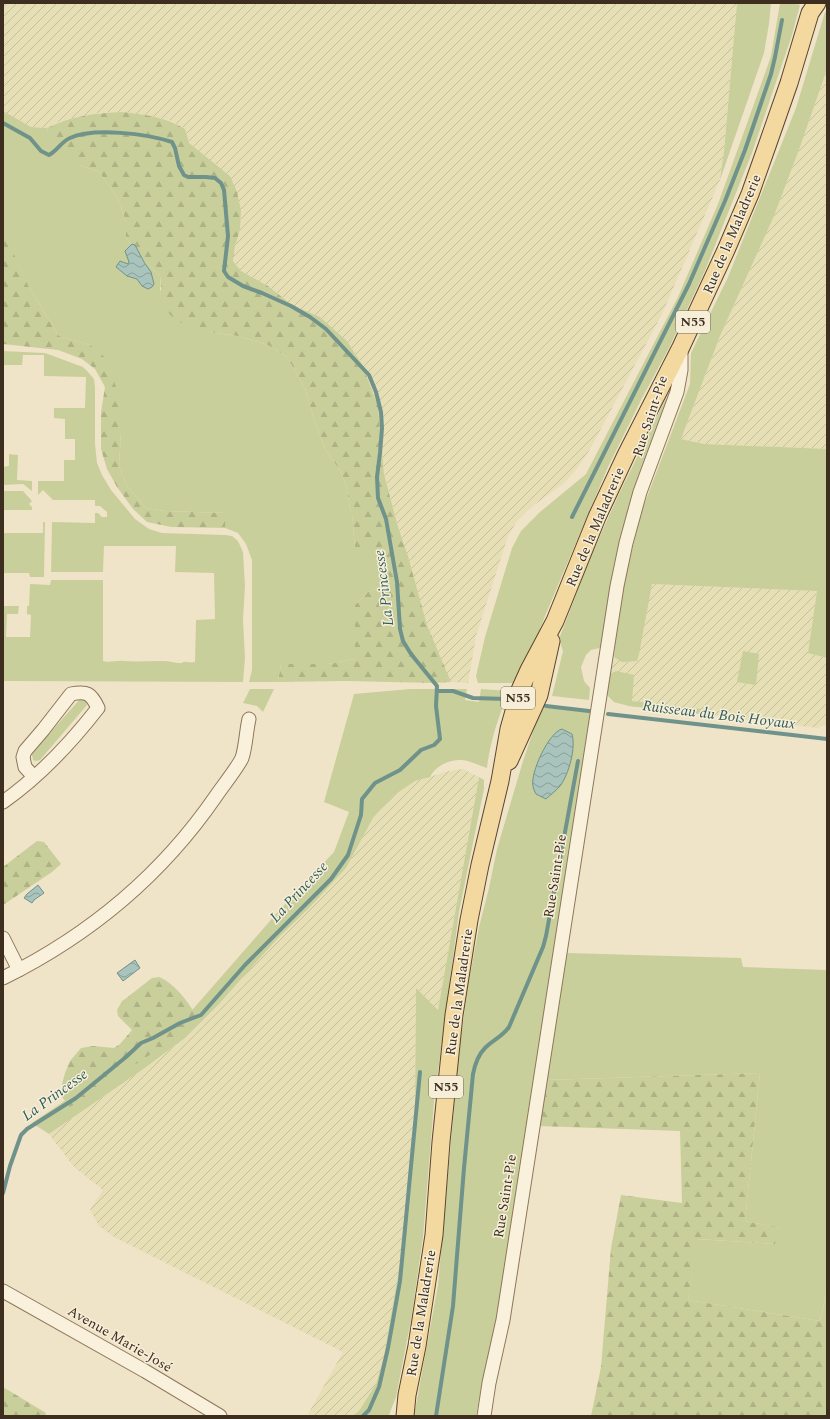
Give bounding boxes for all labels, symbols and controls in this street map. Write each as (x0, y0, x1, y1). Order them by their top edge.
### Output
street label: Rue de la Maladrerie (697, 171, 767, 297)
road number: N55 (676, 311, 710, 333)
street label: Rue Saint-Pie (627, 372, 673, 459)
street label: Rue de la Maladrerie (560, 464, 630, 590)
water label: La Princesse (368, 548, 400, 627)
road number: N55 (501, 687, 535, 709)
water label: Ruisseau du Bois Hoyaux (641, 694, 797, 736)
street label: Rue Saint-Pie (538, 832, 572, 919)
water label: La Princesse (264, 856, 334, 928)
street label: Rue de la Maladrerie (440, 927, 478, 1057)
water label: La Princesse (17, 1063, 93, 1127)
road number: N55 (429, 1076, 463, 1098)
street label: Rue Saint-Pie (488, 1152, 522, 1239)
street label: Rue de la Maladrerie (401, 1248, 441, 1378)
street label: Avenue Marie-José (64, 1300, 176, 1378)

